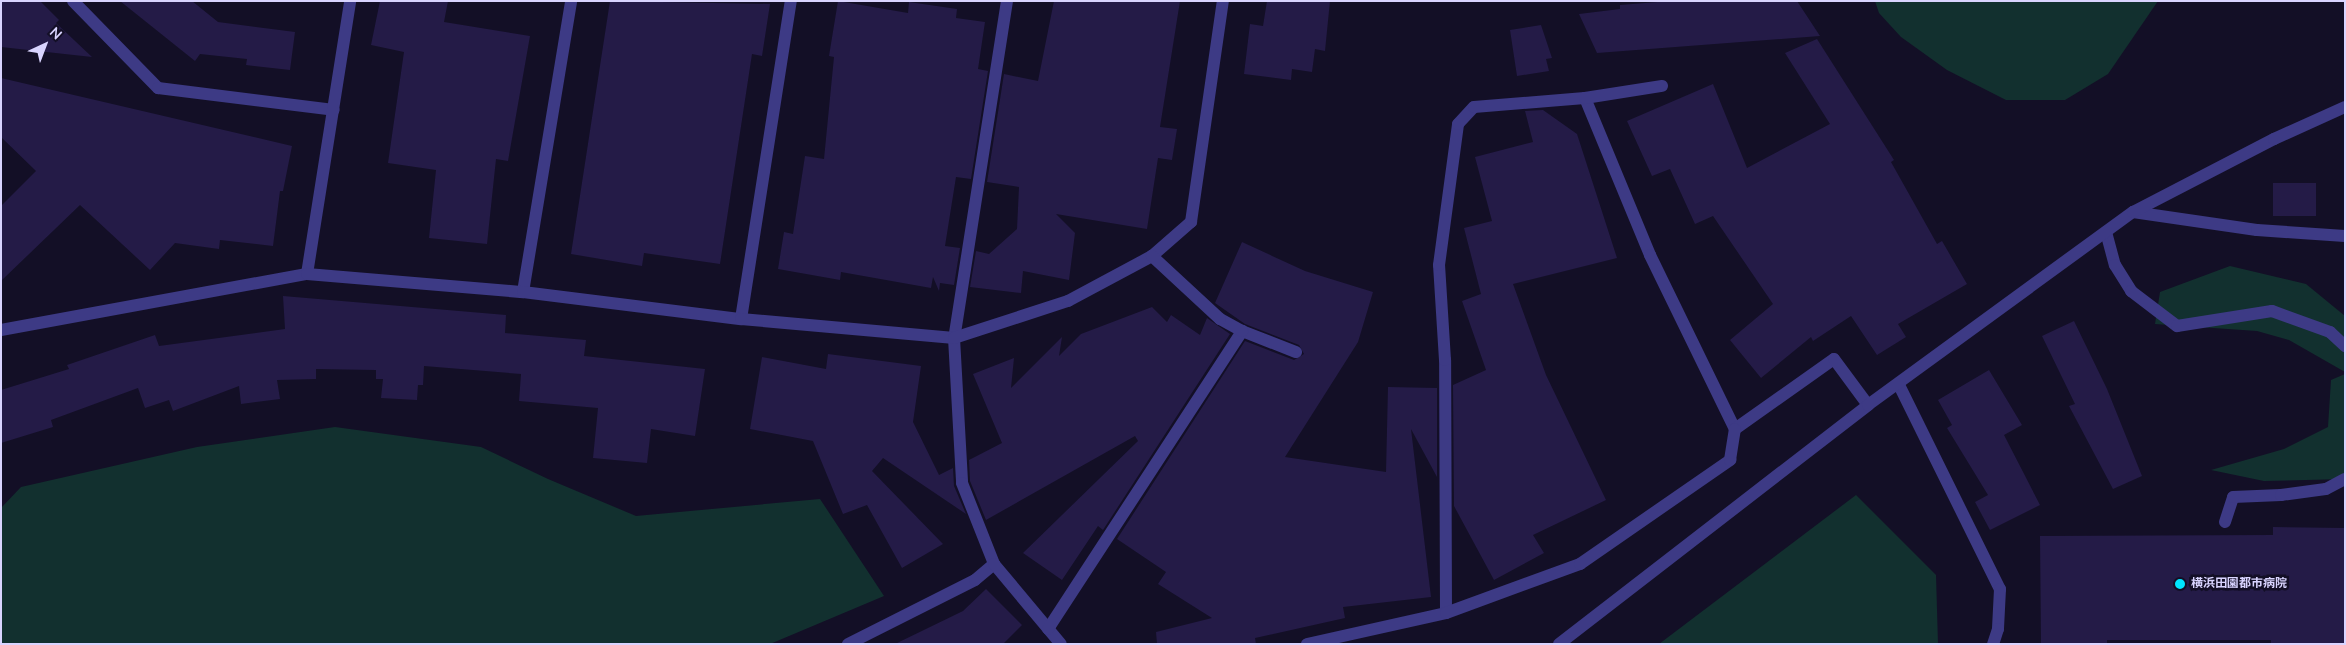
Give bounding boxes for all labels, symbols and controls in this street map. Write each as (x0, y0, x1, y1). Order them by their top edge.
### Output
north arrow (20, 20, 70, 70)
text: N (45, 23, 66, 44)
marker: 横浜田園都市病院 (2173, 577, 2187, 591)
place label: 横浜田園都市病院 (2191, 577, 2287, 591)

